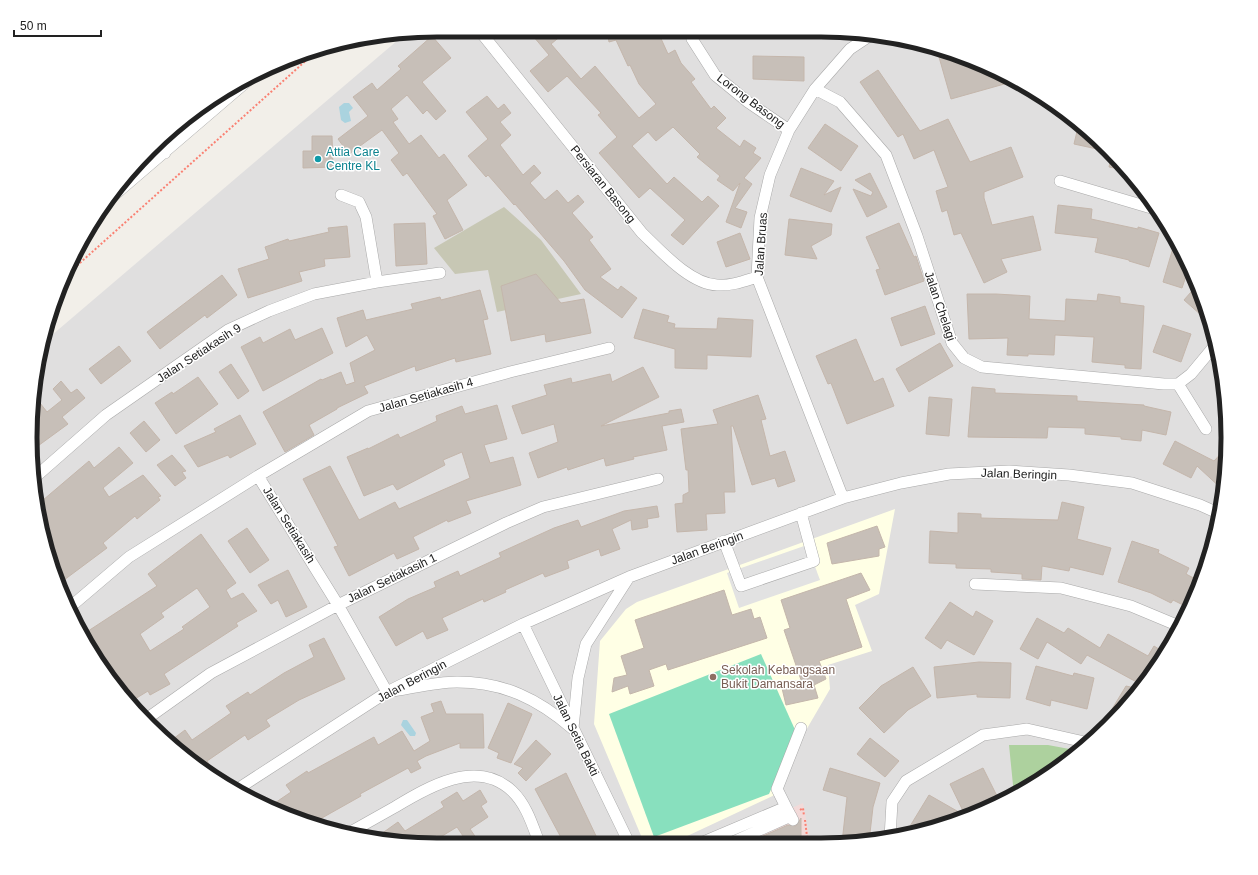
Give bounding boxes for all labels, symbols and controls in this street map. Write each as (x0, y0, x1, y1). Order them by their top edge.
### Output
scale bar (14, 12, 101, 38)
text: 50 m (20, 19, 47, 33)
street label: Lorong Basong (714, 71, 788, 131)
street label: Persiaran Basong (568, 143, 638, 225)
place label: Attia Care Centre KL (326, 145, 380, 173)
marker: Attia Care Centre KL (313, 154, 323, 164)
street label: Jalan Bruas (752, 212, 770, 276)
street label: Jalan Chelagi (922, 269, 958, 343)
street label: Jalan Setiakasih 9 (154, 320, 244, 385)
street label: Jalan Setiakasih 4 (377, 375, 475, 415)
street label: Jalan Beringin (981, 466, 1057, 482)
street label: Jalan Setiakasih (260, 484, 318, 566)
street label: Jalan Beringin (669, 528, 745, 568)
street label: Jalan Setiakasih 1 (345, 550, 439, 606)
street label: Jalan Beringin (375, 657, 449, 705)
place label: Sekolah Kebangsaan Bukit Damansara (721, 663, 835, 691)
marker: Sekolah Kebangsaan Bukit Damansara (708, 672, 718, 682)
street label: Jalan Setia Bakti (550, 692, 602, 778)

